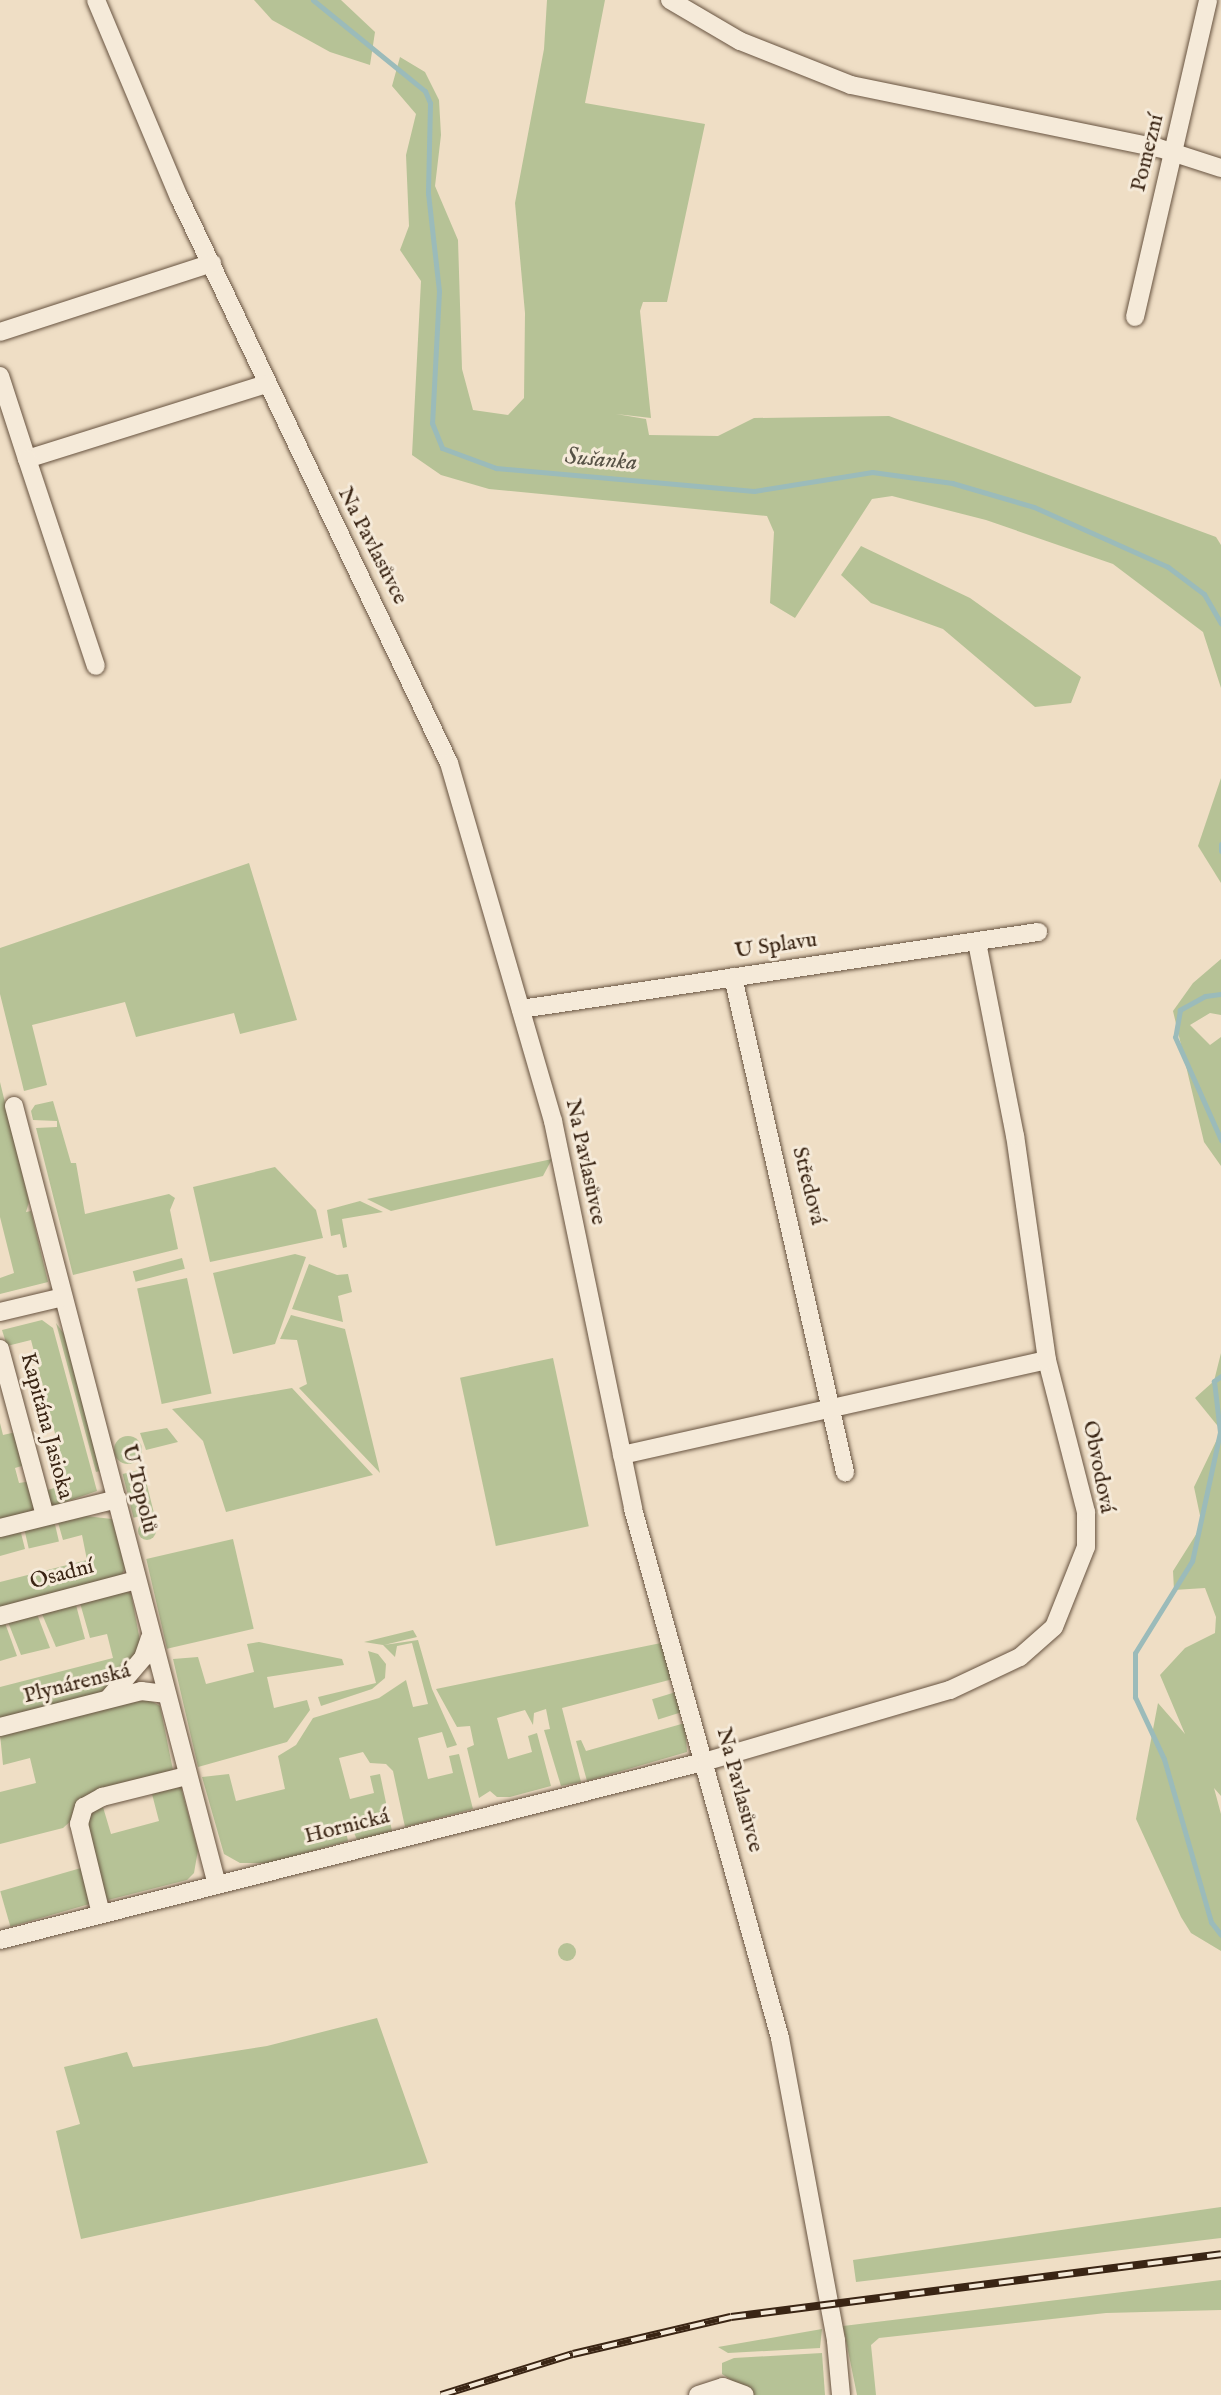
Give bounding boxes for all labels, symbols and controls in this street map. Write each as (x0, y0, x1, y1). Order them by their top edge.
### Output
street label: Pomezní (1126, 112, 1170, 194)
water label: Sušanka (564, 442, 638, 478)
street label: Na Pavlasůvce (331, 483, 413, 609)
street label: U Splavu (733, 927, 819, 965)
street label: Na Pavlasůvce (559, 1097, 611, 1227)
street label: Středová (786, 1144, 830, 1228)
street label: Kapitána Jasioka (14, 1350, 78, 1502)
street label: Obvodová (1076, 1418, 1120, 1516)
street label: U Topolů (115, 1442, 163, 1536)
street label: Osadní (27, 1554, 97, 1596)
street label: Plynárenská (21, 1658, 133, 1710)
street label: Na Pavlasůvce (710, 1725, 768, 1855)
street label: Hornická (302, 1804, 392, 1850)

